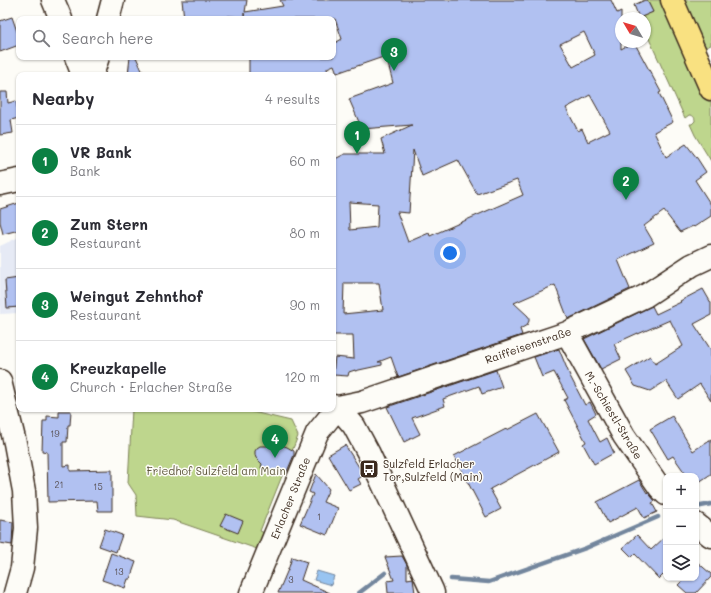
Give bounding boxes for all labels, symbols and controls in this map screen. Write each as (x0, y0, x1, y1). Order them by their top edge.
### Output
north arrow (615, 12, 651, 48)
search box (16, 16, 336, 60)
icon: search (30, 27, 52, 49)
text: Search here (62, 28, 153, 48)
pin: 3 (381, 38, 407, 71)
text: Nearby (32, 87, 94, 109)
text: 4 results (265, 90, 320, 107)
pin: 1 (344, 121, 370, 154)
text: VR Bank (70, 142, 132, 162)
text: 1 (42, 152, 48, 169)
text: 60 m (290, 152, 320, 169)
text: Bank (70, 162, 100, 179)
pin: 2 (613, 167, 639, 200)
text: Zum Stern (70, 214, 148, 234)
text: 2 (41, 224, 49, 241)
text: 80 m (290, 224, 320, 241)
text: Restaurant (70, 234, 141, 251)
your location (440, 243, 460, 263)
text: Weingut Zehnthof (70, 286, 203, 306)
text: 3 (41, 296, 49, 313)
text: 90 m (290, 296, 320, 313)
text: Restaurant (70, 306, 141, 323)
street label: Raiffeisenstraße (483, 323, 573, 367)
text: Kreuzkapelle (70, 358, 166, 378)
text: 4 (41, 368, 49, 385)
text: 120 m (284, 368, 320, 385)
street label: M.-Schiestl-Straße (582, 368, 646, 462)
text: Church · Erlacher Straße (70, 378, 232, 395)
pin: 4 (262, 425, 288, 458)
house number: 19 (50, 428, 60, 439)
street label: Erlacher Straße (267, 455, 313, 541)
place label: Sulzfeld Erlacher Tor,Sulzfeld (Main) (383, 456, 483, 484)
bus stop icon: Sulzfeld Erlacher Tor,Sulzfeld (Main) (358, 458, 380, 480)
park label: Friedhof Sulzfeld am Main (147, 463, 286, 478)
map controls (663, 473, 699, 581)
button: + (663, 473, 699, 509)
house number: 21 (54, 479, 64, 490)
house number: 15 (93, 481, 103, 492)
button: − (663, 509, 699, 545)
house number: 1 (317, 511, 321, 522)
button: layers (663, 545, 699, 581)
house number: 13 (114, 566, 124, 577)
house number: 3 (288, 574, 294, 585)

